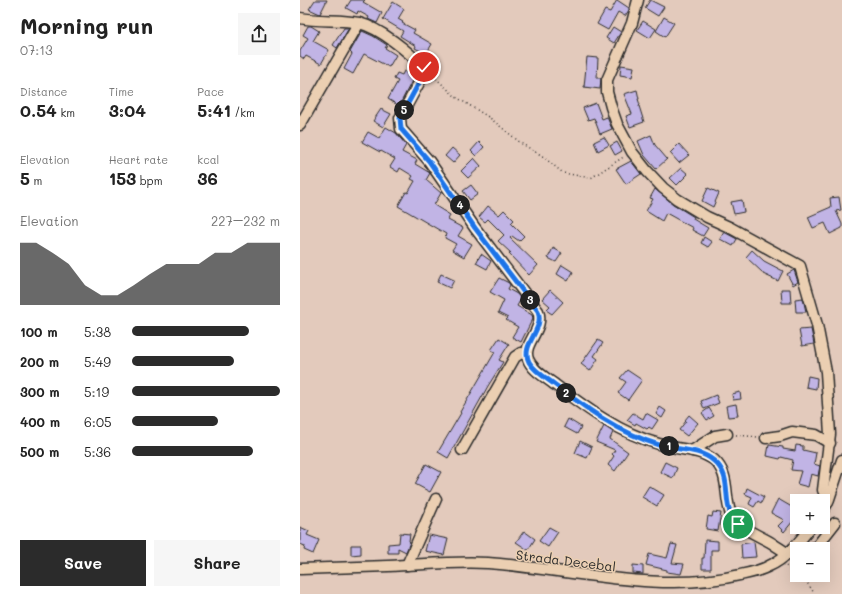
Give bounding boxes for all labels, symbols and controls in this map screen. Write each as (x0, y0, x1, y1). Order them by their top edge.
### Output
text: Morning run (20, 11, 153, 40)
button: share (238, 13, 280, 55)
text: 07:13 (20, 41, 53, 58)
pin (407, 50, 441, 84)
icon: check (413, 56, 435, 78)
text: Distance (20, 84, 67, 99)
text: Time (109, 84, 134, 99)
text: Pace (197, 84, 224, 99)
text: 0.54 (20, 99, 57, 121)
text: 3:04 (109, 99, 146, 121)
text: 5:41 (197, 99, 231, 121)
pin: 5 (394, 100, 414, 120)
text: 5 (401, 102, 407, 117)
text: km (57, 105, 75, 120)
text: /km (231, 105, 255, 120)
text: Elevation (20, 152, 69, 167)
text: Heart rate (109, 152, 168, 167)
text: kcal (197, 152, 219, 167)
text: 5 (20, 167, 30, 189)
text: 153 (109, 167, 136, 189)
text: 36 (197, 167, 218, 189)
text: m (30, 173, 42, 188)
text: bpm (136, 173, 162, 188)
pin: 4 (450, 195, 470, 215)
text: 4 (457, 197, 463, 212)
text: Elevation (20, 212, 78, 229)
text: 227–232 m (211, 212, 280, 229)
pin: 3 (520, 290, 540, 310)
text: 3 (527, 292, 533, 307)
text: 100 m (20, 323, 57, 340)
text: 5:38 (84, 323, 111, 340)
text: 200 m (20, 353, 59, 370)
text: 5:49 (84, 353, 111, 370)
text: 300 m (20, 383, 60, 400)
text: 5:19 (84, 383, 109, 400)
pin: 2 (556, 383, 576, 403)
text: 2 (563, 385, 569, 400)
text: 400 m (20, 413, 60, 430)
text: 6:05 (84, 413, 111, 430)
pin: 1 (659, 436, 679, 456)
text: 1 (667, 438, 671, 453)
text: 500 m (20, 443, 59, 460)
text: 5:36 (84, 443, 111, 460)
map controls (790, 494, 830, 582)
button: + (790, 494, 830, 534)
pin (721, 507, 755, 541)
icon: arrive (727, 513, 749, 535)
button: Save (20, 540, 146, 586)
button: Share (154, 540, 280, 586)
button: − (790, 542, 830, 582)
street label: Strada Decebal (515, 545, 617, 575)

